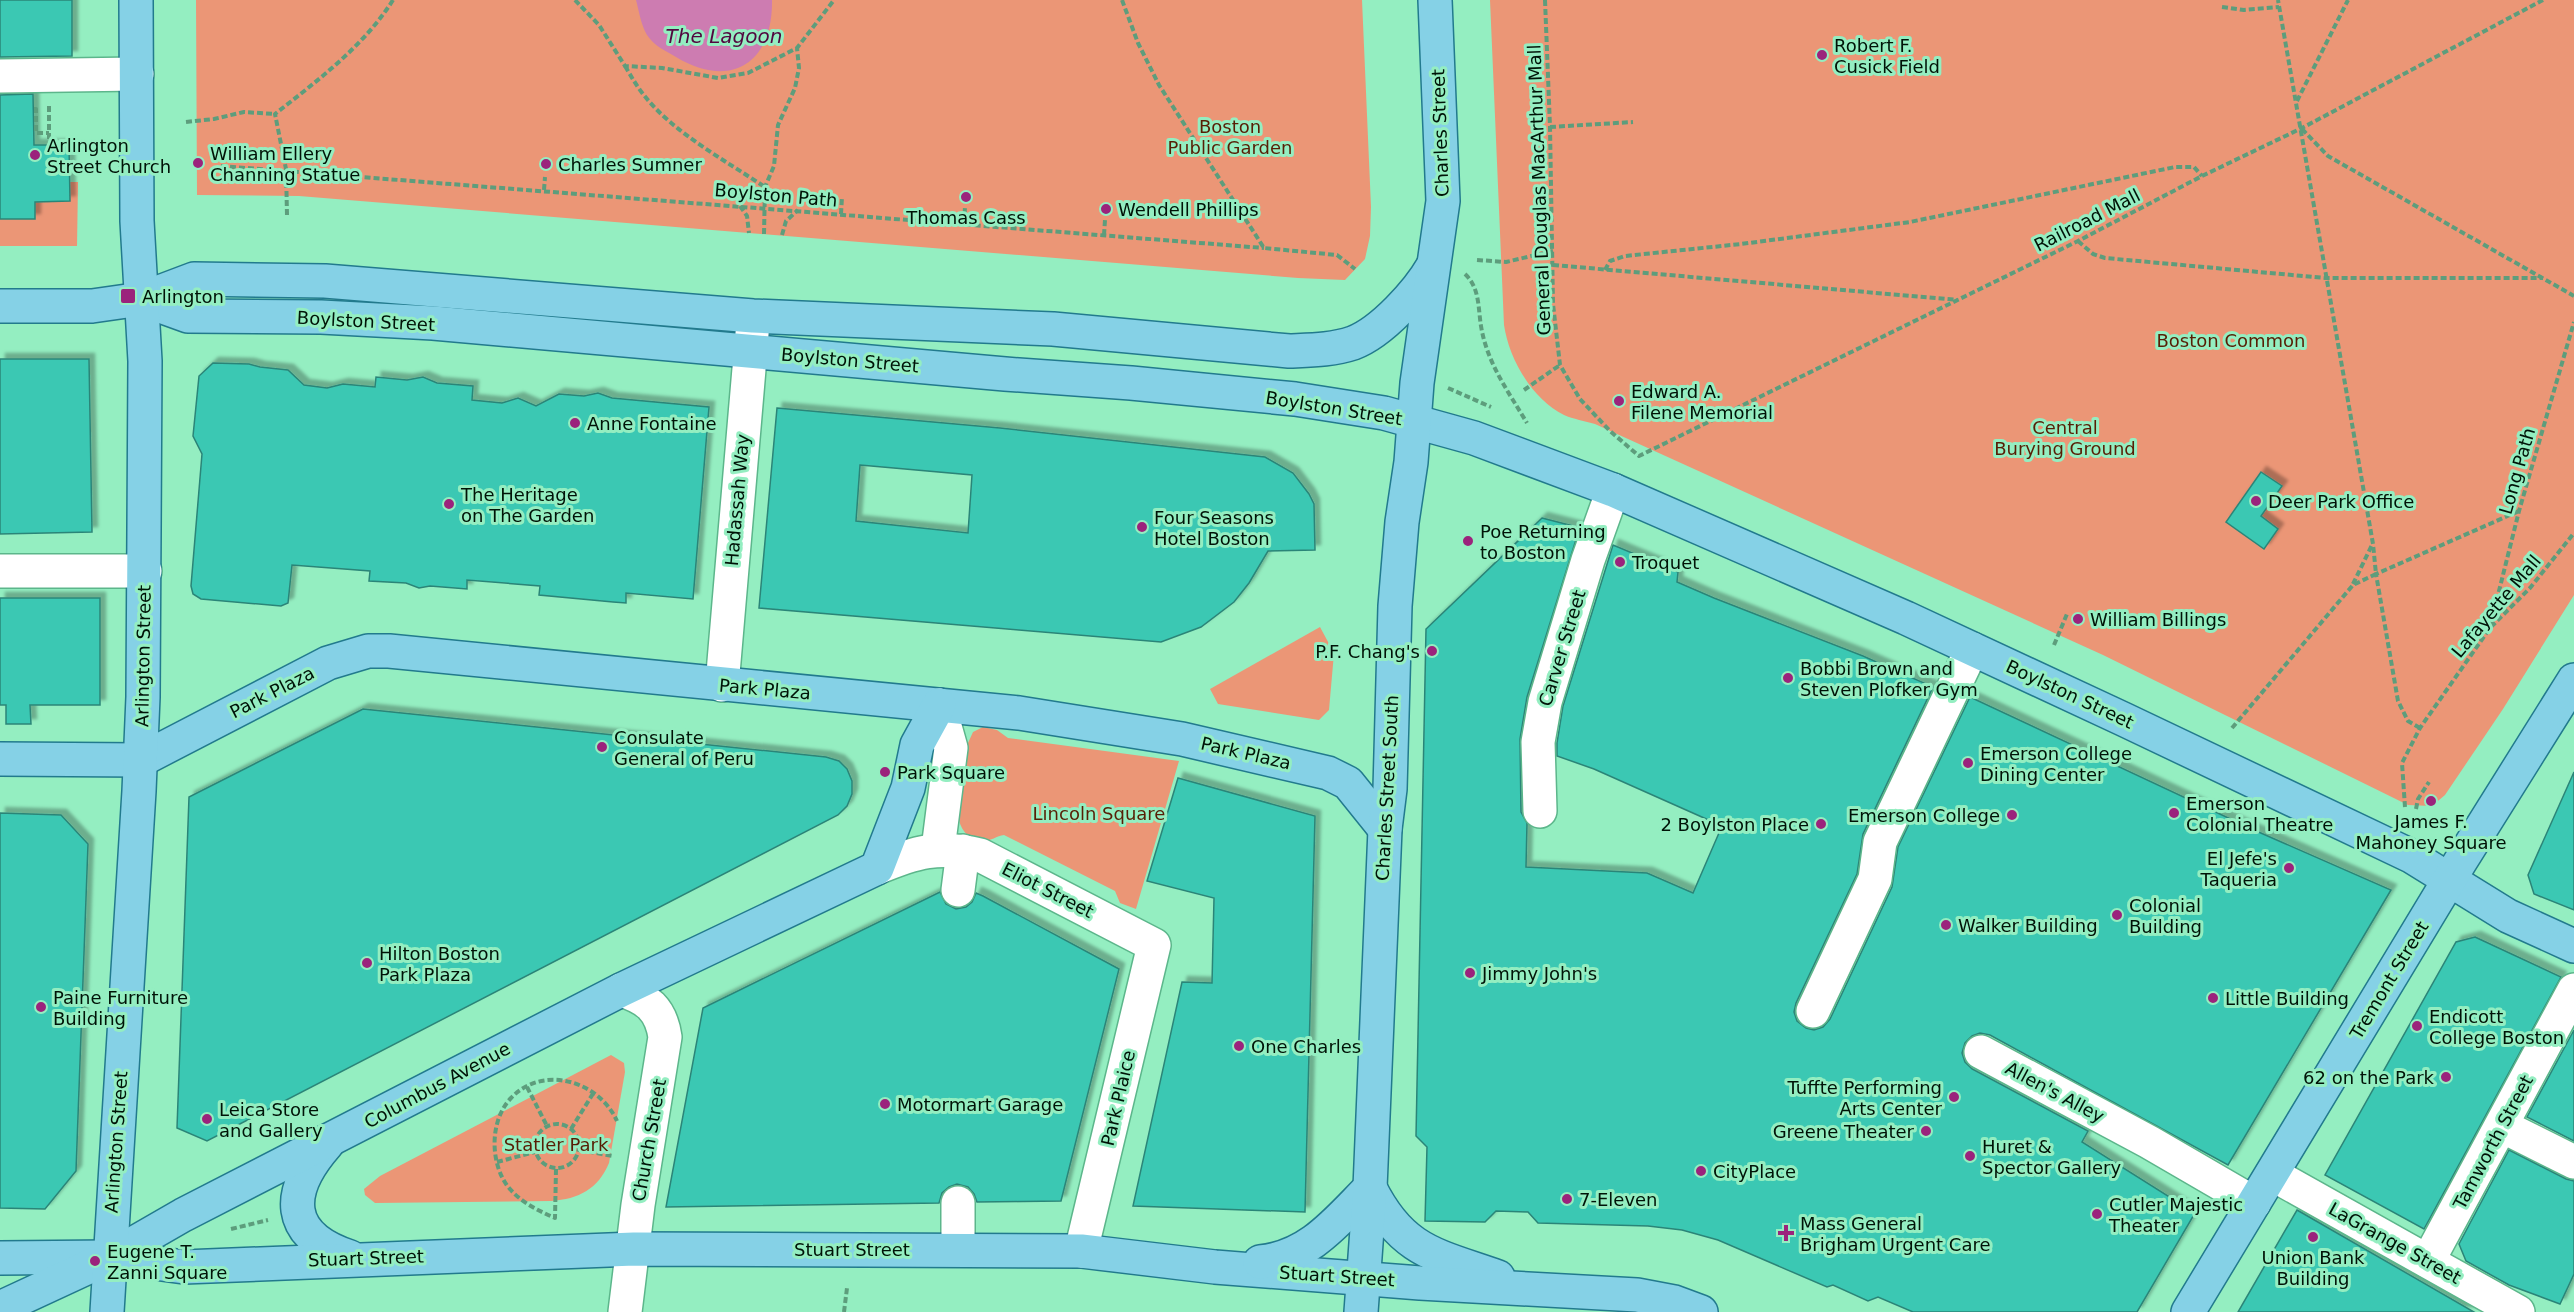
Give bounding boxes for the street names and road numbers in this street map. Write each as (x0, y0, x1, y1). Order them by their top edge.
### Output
street label: General Douglas MacArthur Mall (1523, 44, 1555, 336)
street label: Charles Street (1427, 69, 1453, 197)
street label: Boylston Path (714, 179, 838, 211)
street label: Railroad Mall (2031, 184, 2143, 256)
street label: Boylston Street (296, 307, 436, 335)
street label: Boylston Street (780, 344, 920, 376)
street label: Boylston Street (1264, 387, 1404, 429)
street label: Long Path (2495, 425, 2539, 517)
street label: Hadassah Way (721, 433, 753, 567)
street label: Lafayette Mall (2447, 550, 2545, 662)
street label: Arlington Street (131, 585, 155, 727)
street label: Carver Street (1534, 587, 1590, 709)
street label: Boylston Street (2003, 655, 2137, 733)
street label: Park Plaza (226, 662, 318, 722)
street label: Park Plaza (718, 675, 812, 703)
street label: Charles Street South (1372, 694, 1402, 882)
street label: Park Plaza (1199, 732, 1293, 774)
street label: Eliot Street (999, 858, 1097, 922)
street label: Tremont Street (2345, 917, 2432, 1044)
street label: Columbus Avenue (360, 1038, 514, 1132)
street label: Park Plaice (1097, 1048, 1139, 1148)
street label: Allen's Alley (2002, 1057, 2108, 1127)
street label: Arlington Street (101, 1070, 131, 1214)
street label: Tamworth Street (2448, 1071, 2537, 1213)
street label: Church Street (628, 1077, 670, 1203)
street label: LaGrange Street (2325, 1198, 2465, 1288)
street label: Stuart Street (794, 1239, 910, 1260)
street label: Stuart Street (308, 1245, 424, 1271)
street label: Stuart Street (1279, 1261, 1395, 1291)

